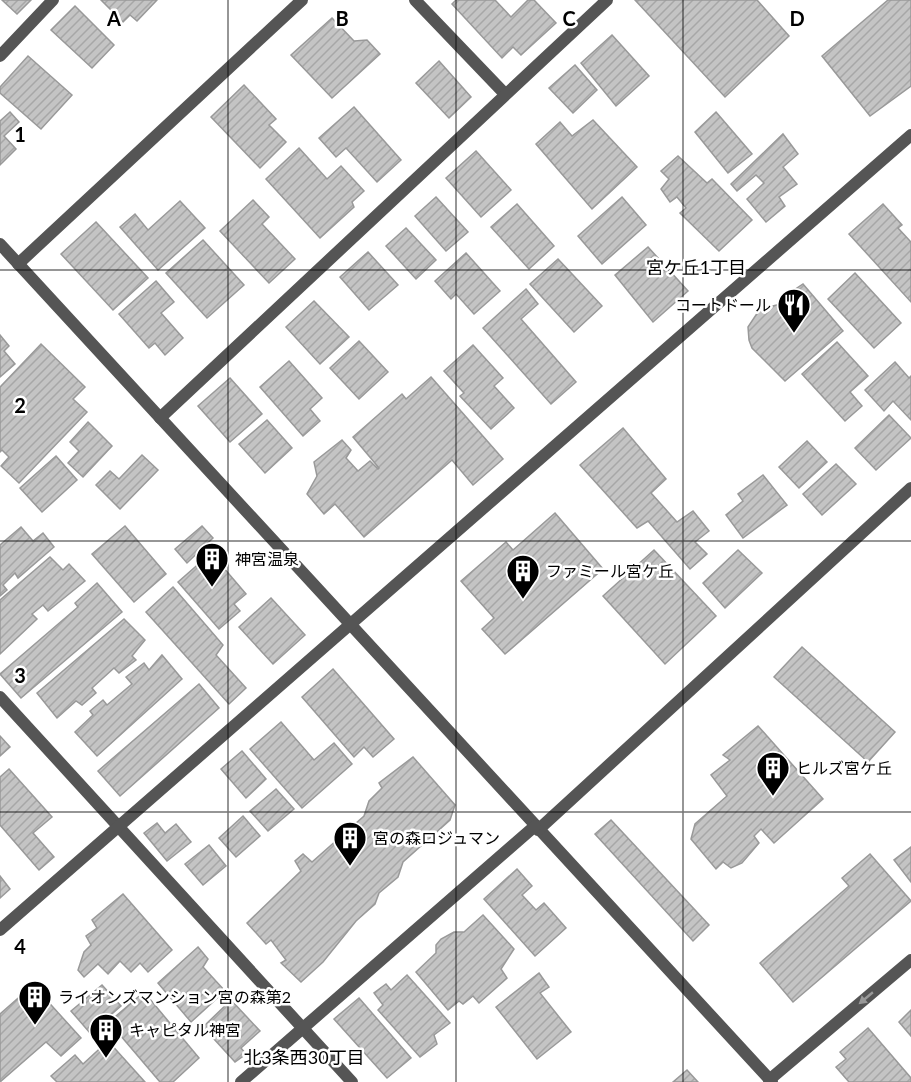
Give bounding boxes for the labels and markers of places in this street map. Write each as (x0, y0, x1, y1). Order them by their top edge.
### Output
restaurant icon: コートドール (776, 287, 812, 334)
place label: コートドール (675, 295, 771, 314)
building icon: 神宮温泉 (194, 541, 230, 588)
place label: 神宮温泉 (235, 549, 299, 568)
building icon: ファミール宮ケ丘 (505, 553, 541, 600)
place label: ファミール宮ケ丘 (546, 561, 674, 580)
building icon: ヒルズ宮ケ丘 (755, 750, 791, 797)
place label: ヒルズ宮ケ丘 (796, 758, 892, 777)
building icon: 宮の森ロジュマン (332, 820, 368, 867)
place label: 宮の森ロジュマン (373, 828, 500, 847)
building icon: ライオンズマンション宮の森第2 (17, 979, 53, 1026)
place label: ライオンズマンション宮の森第2 (58, 987, 291, 1006)
building icon: キャピタル神宮 (88, 1012, 124, 1059)
place label: キャピタル神宮 (129, 1020, 241, 1039)

